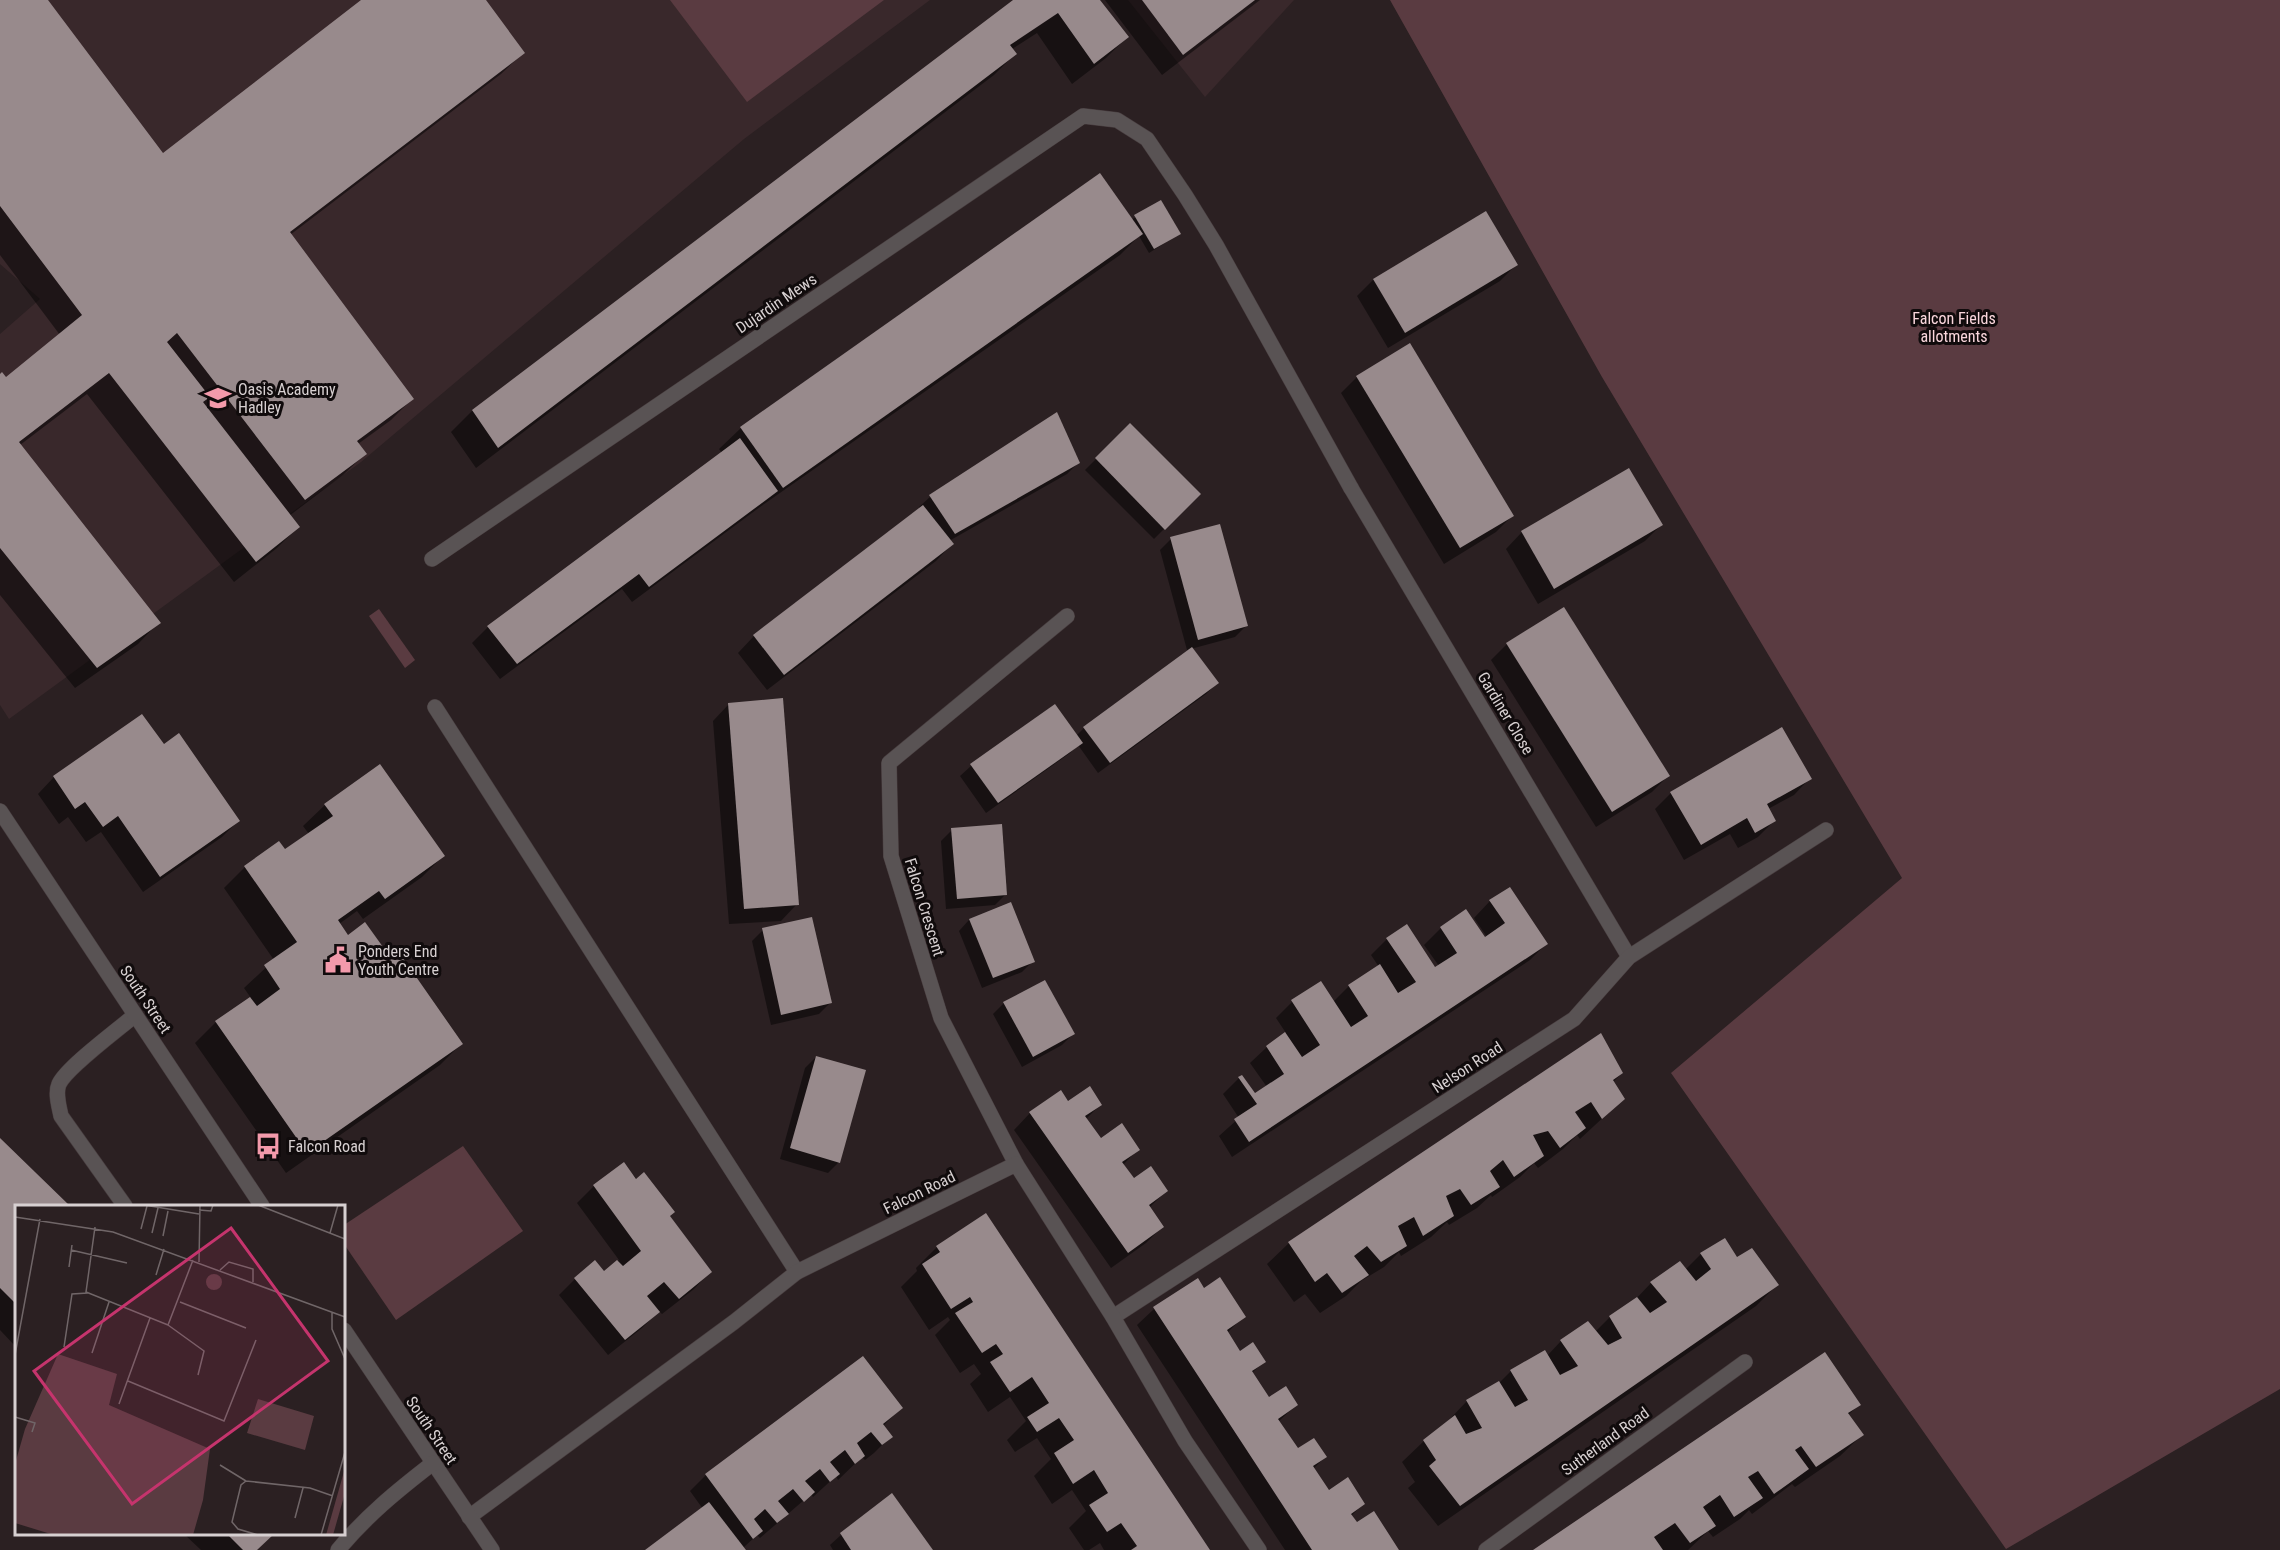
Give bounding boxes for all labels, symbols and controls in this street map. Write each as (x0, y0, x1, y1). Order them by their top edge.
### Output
street label: Dujardin Mews (732, 269, 820, 337)
park label: Falcon Fields allotments (1912, 309, 1996, 346)
place label: Oasis Academy Hadley (238, 380, 336, 417)
school or university icon: Oasis Academy Hadley (203, 383, 233, 413)
street label: Gardiner Close (1474, 669, 1538, 758)
street label: Falcon Crescent (901, 856, 949, 959)
place label: Ponders End Youth Centre (358, 942, 439, 979)
public building icon: Ponders End Youth Centre (323, 945, 353, 975)
street label: South Street (116, 962, 175, 1037)
street label: Nelson Road (1429, 1038, 1506, 1097)
bus stop icon: Falcon Road (253, 1131, 283, 1161)
place label: Falcon Road (288, 1137, 366, 1156)
street label: Falcon Road (880, 1167, 958, 1218)
inset map (15, 1205, 345, 1535)
street label: South Street (402, 1393, 461, 1468)
street label: Sutherland Road (1558, 1403, 1653, 1480)

